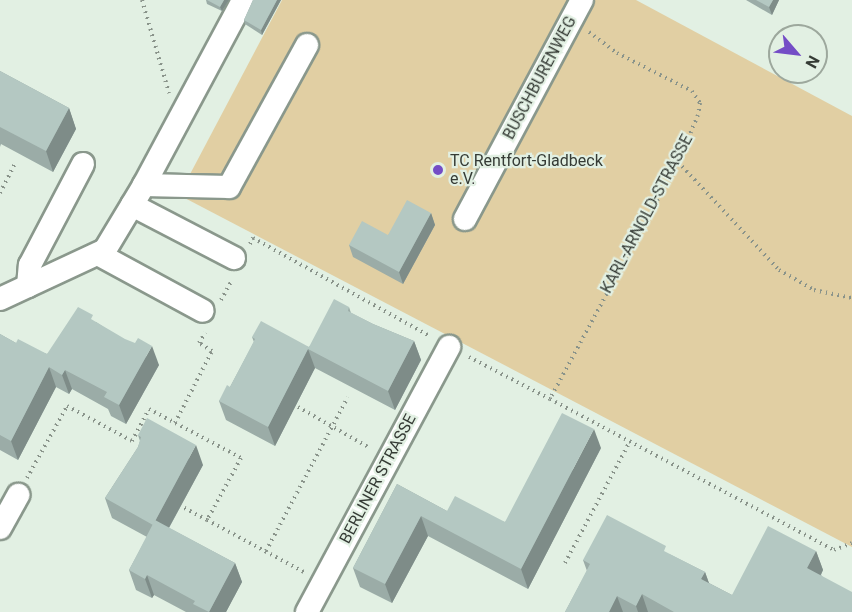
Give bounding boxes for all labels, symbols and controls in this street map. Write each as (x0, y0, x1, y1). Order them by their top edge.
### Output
street label: BUSCHBURENWEG (499, 13, 581, 143)
north arrow (768, 24, 828, 84)
text: N (802, 52, 824, 71)
street label: KARL-ARNOLD-STRASSE (597, 131, 697, 297)
place label: TC Rentfort-Gladbeck e.V. (450, 151, 603, 189)
marker: TC Rentfort-Gladbeck e.V. (431, 163, 445, 177)
street label: BERLINER STRASSE (336, 411, 420, 547)

